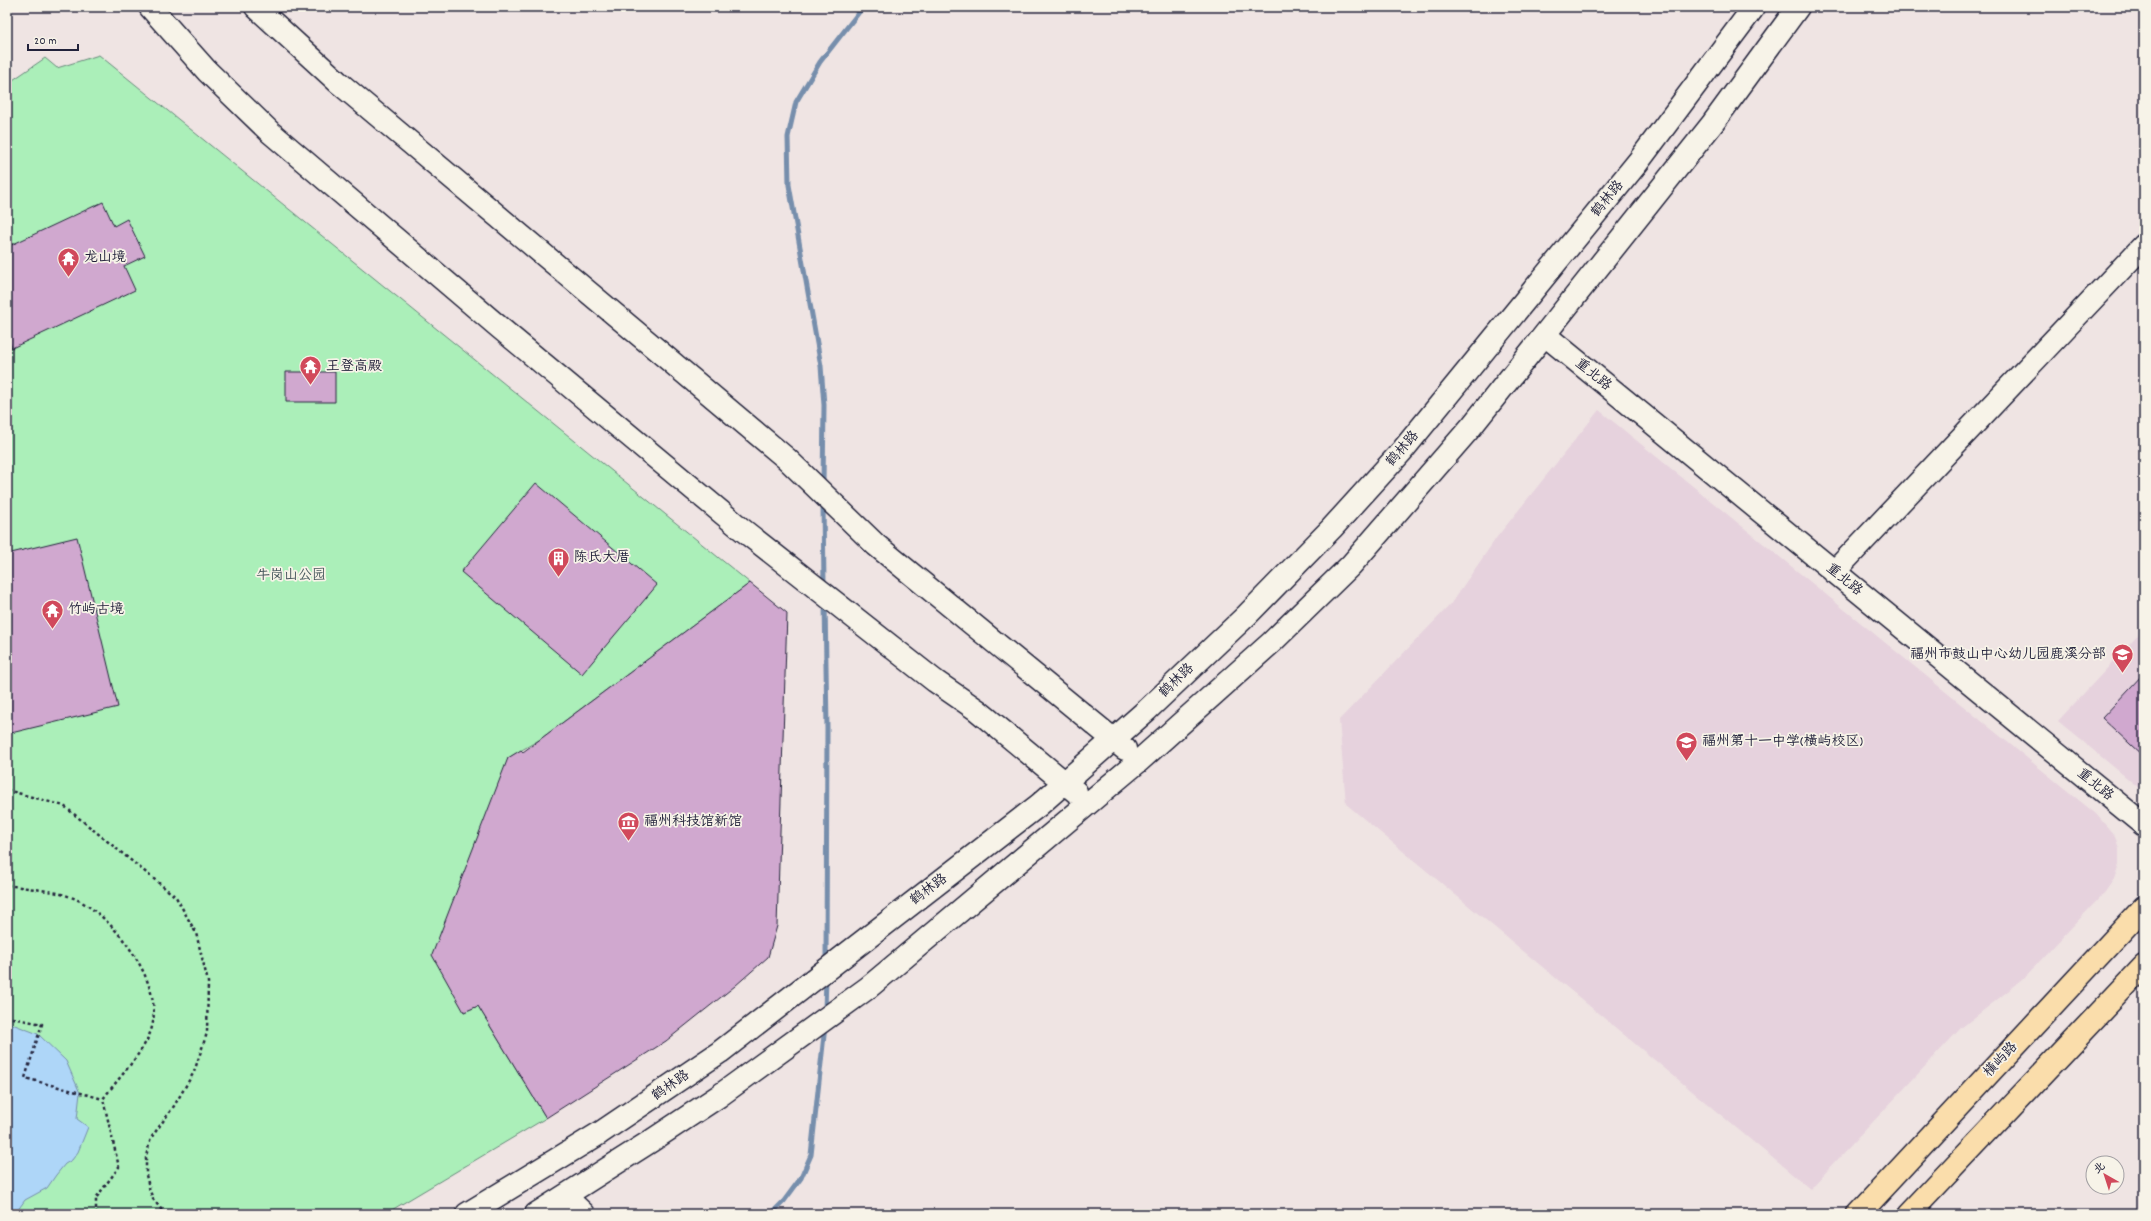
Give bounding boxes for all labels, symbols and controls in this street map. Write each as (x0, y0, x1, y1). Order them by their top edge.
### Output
scale bar (28, 26, 78, 52)
text: 20 m (34, 33, 57, 50)
street label: 鹤林路 (1587, 176, 1629, 222)
temple icon: 龙山境 (55, 245, 81, 278)
place label: 龙山境 (84, 248, 126, 268)
temple icon: 王登高殿 (297, 354, 323, 387)
street label: 重北路 (1570, 354, 1616, 396)
place label: 王登高殿 (326, 357, 382, 377)
street label: 鹤林路 (1382, 427, 1424, 471)
building icon: 陈氏大厝 (546, 545, 572, 578)
place label: 陈氏大厝 (574, 548, 630, 568)
street label: 重北路 (1821, 559, 1867, 601)
park label: 牛岗山公园 (256, 566, 326, 586)
temple icon: 竹屿古境 (40, 597, 66, 630)
place label: 竹屿古境 (68, 600, 124, 620)
school or university icon: 福州市鼓山中心幼儿园鹿溪分部 (2109, 642, 2135, 675)
place label: 福州市鼓山中心幼儿园鹿溪分部 (1910, 645, 2106, 665)
street label: 鹤林路 (1155, 659, 1199, 703)
school or university icon: 福州第十一中学(横屿校区) (1674, 729, 1700, 762)
place label: 福州第十一中学(横屿校区) (1702, 732, 1863, 752)
street label: 重北路 (2072, 764, 2118, 806)
museum icon: 福州科技馆新馆 (615, 809, 641, 842)
place label: 福州科技馆新馆 (644, 812, 742, 832)
street label: 鹤林路 (906, 869, 952, 911)
street label: 横屿路 (1979, 1038, 2023, 1082)
street label: 鹤林路 (648, 1066, 694, 1106)
north arrow (2085, 1155, 2125, 1195)
text: 北 (2091, 1159, 2109, 1178)

